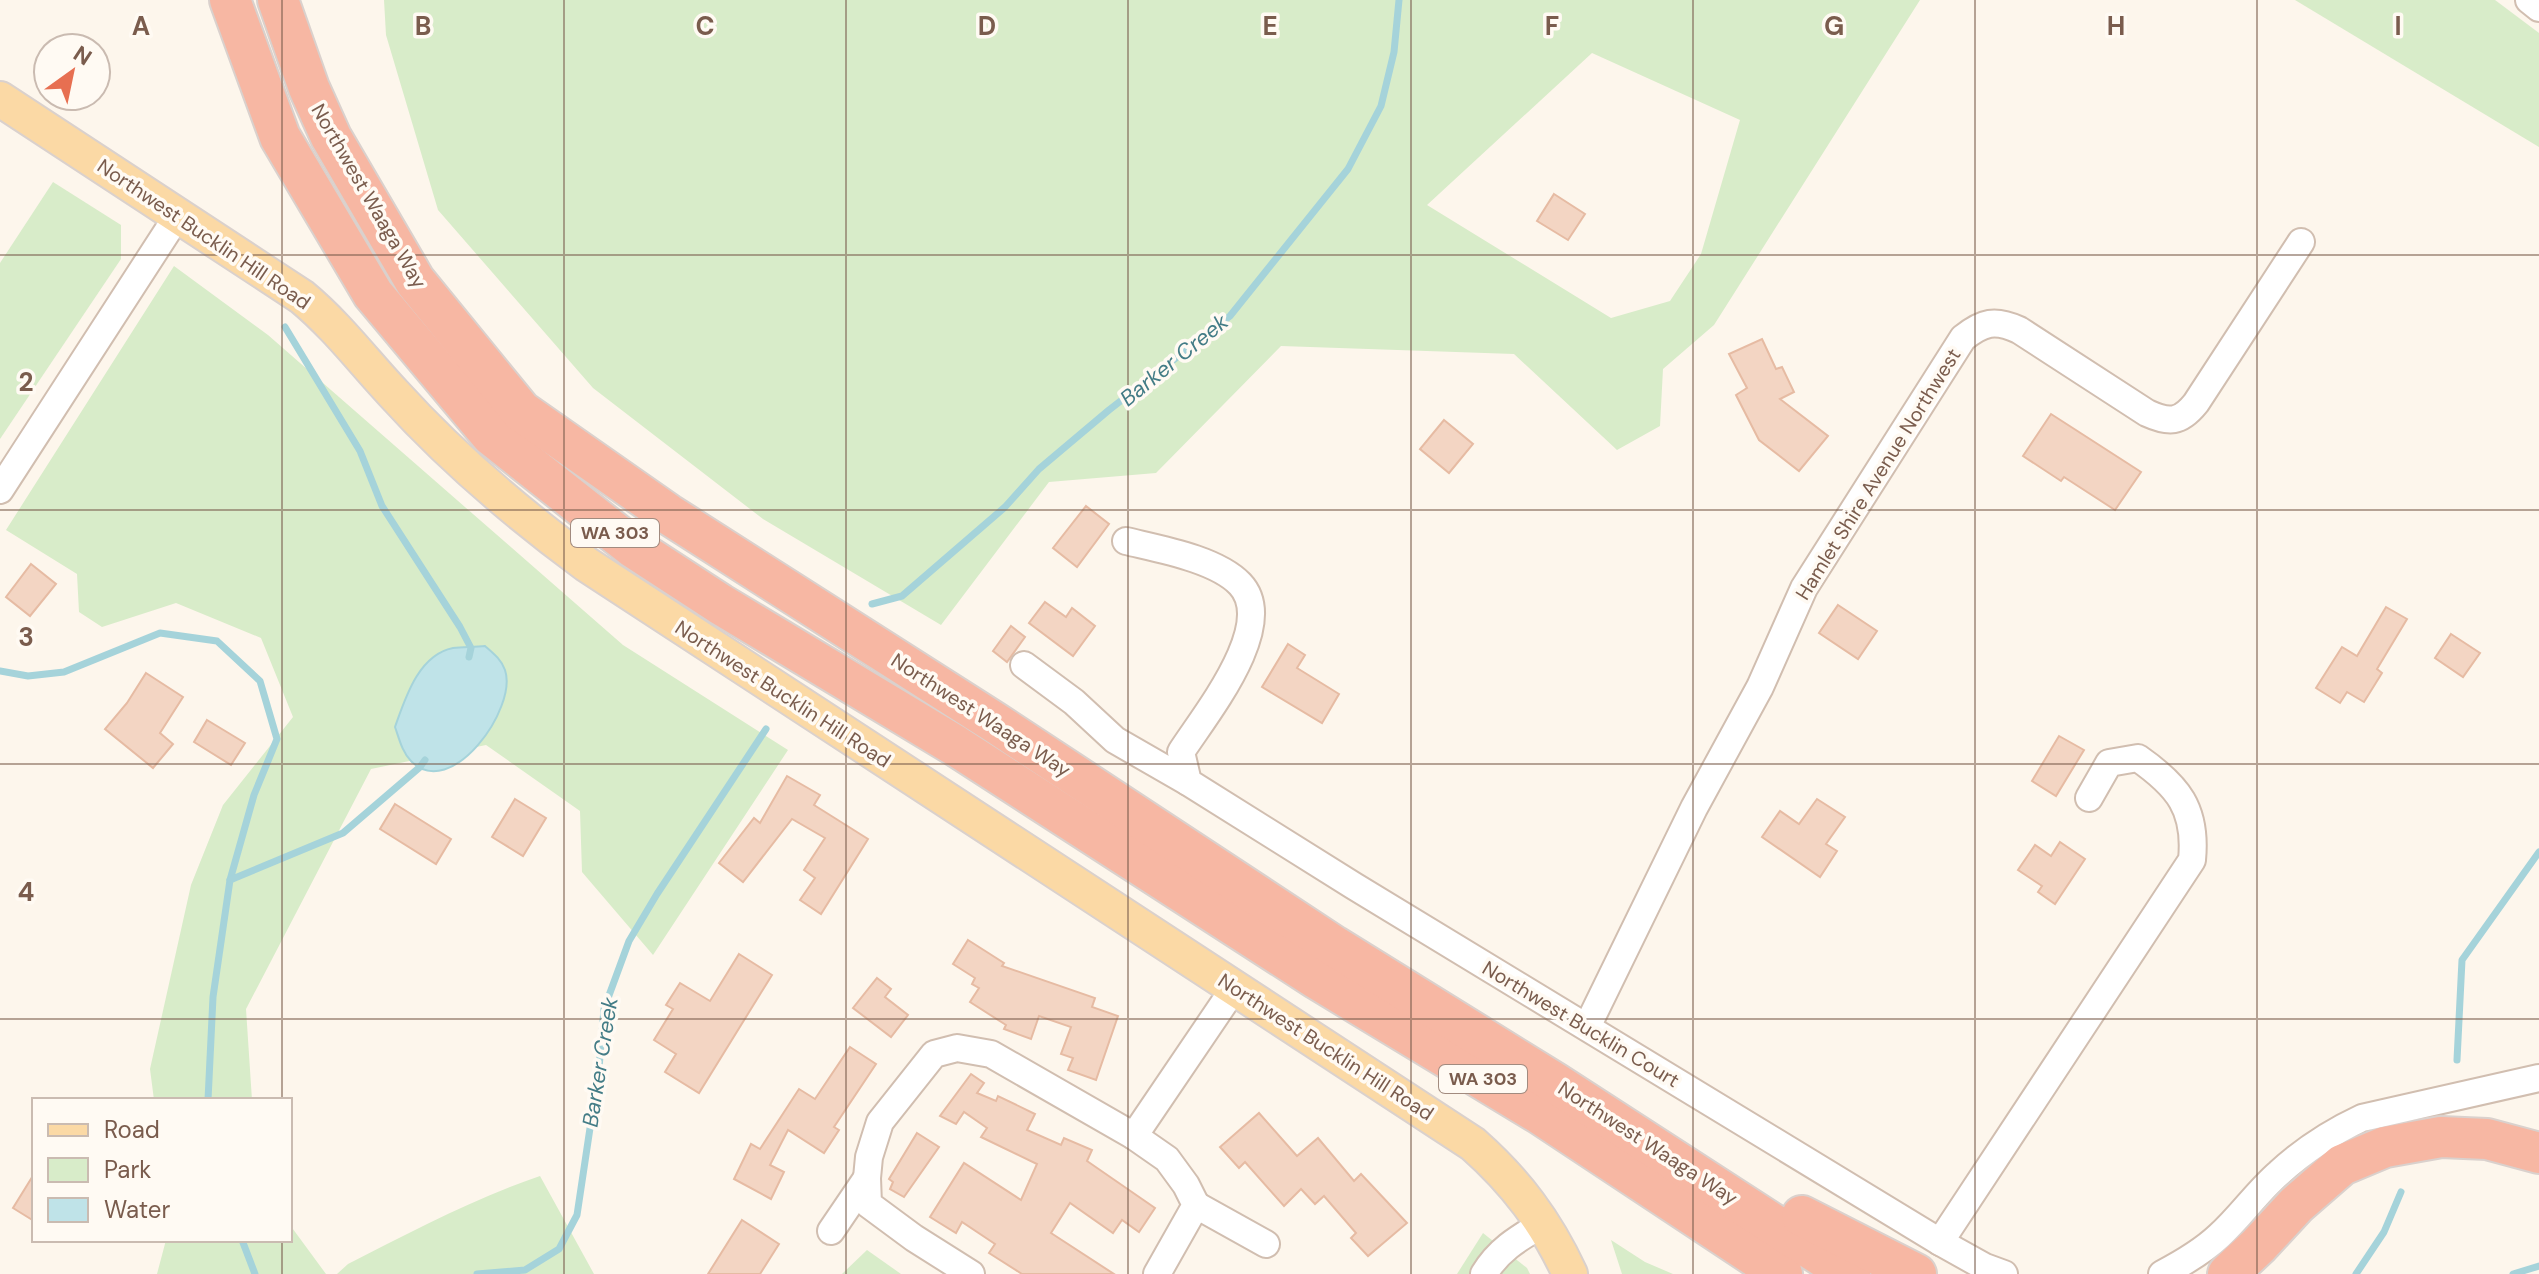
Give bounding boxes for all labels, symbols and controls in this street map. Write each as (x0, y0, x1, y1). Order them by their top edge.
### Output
text: A (132, 9, 150, 43)
text: B (415, 9, 431, 43)
text: C (695, 9, 715, 43)
text: D (978, 9, 996, 43)
text: E (1262, 9, 1278, 43)
text: F (1545, 9, 1559, 43)
text: G (1824, 9, 1844, 43)
text: H (2107, 9, 2125, 43)
text: I (2394, 9, 2402, 43)
north arrow (32, 32, 112, 112)
text: N (68, 39, 97, 72)
street label: Northwest Waaga Way (305, 99, 433, 293)
street label: Northwest Bucklin Hill Road (92, 153, 316, 315)
water label: Barker Creek (1114, 307, 1235, 413)
street label: Hamlet Shire Avenue Northwest (1790, 343, 1966, 605)
text: 2 (18, 365, 34, 399)
road number: WA 303 (571, 519, 659, 547)
street label: Northwest Bucklin Hill Road (670, 615, 896, 773)
text: 3 (18, 620, 34, 654)
street label: Northwest Waaga Way (886, 647, 1076, 783)
text: 4 (18, 875, 34, 909)
street label: Northwest Bucklin Court (1478, 955, 1684, 1093)
street label: Northwest Bucklin Hill Road (1213, 968, 1439, 1126)
water label: Barker Creek (575, 994, 625, 1129)
road number: WA 303 (1439, 1065, 1527, 1093)
street label: Northwest Waaga Way (1553, 1075, 1743, 1211)
legend (32, 1098, 292, 1242)
text: Road (104, 1114, 160, 1145)
text: Park (104, 1154, 151, 1185)
text: Water (104, 1194, 170, 1225)

